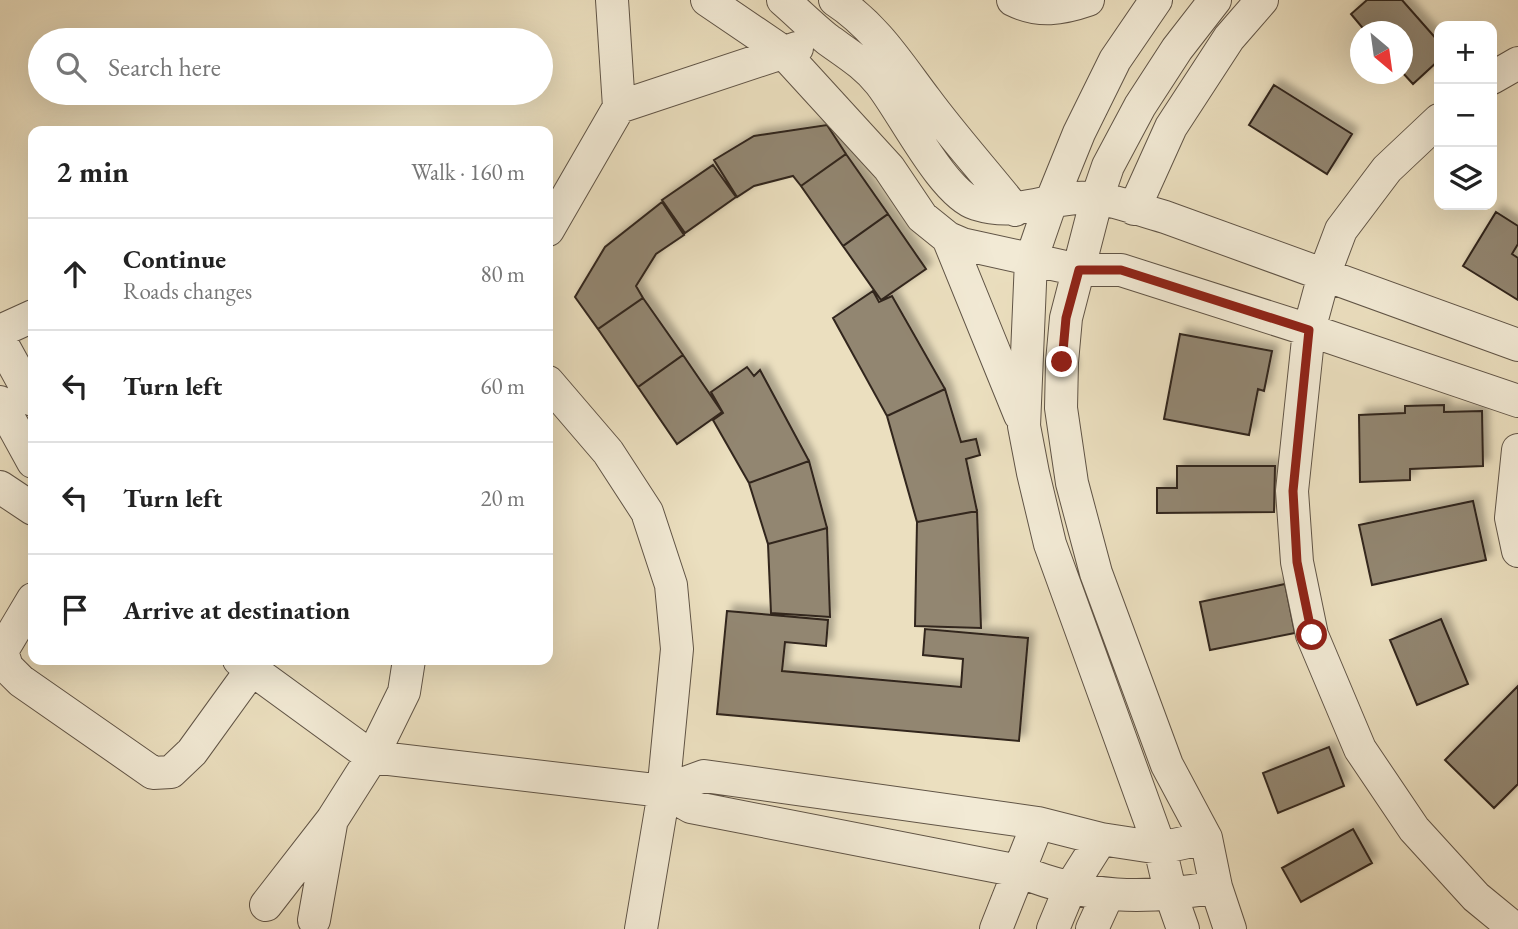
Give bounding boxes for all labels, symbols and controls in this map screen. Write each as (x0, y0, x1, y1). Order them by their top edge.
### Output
north arrow (1350, 21, 1413, 84)
map controls (1434, 21, 1497, 210)
button: + (1434, 21, 1497, 84)
search box (28, 28, 553, 105)
icon: search (52, 48, 90, 86)
text: Search here (108, 50, 221, 84)
button: − (1434, 84, 1497, 147)
button: layers (1434, 147, 1497, 210)
text: 2 min (56, 152, 129, 191)
text: Walk · 160 m (411, 157, 525, 187)
text: Continue (123, 242, 226, 276)
icon: ahead (56, 255, 94, 293)
text: 80 m (480, 259, 525, 289)
text: Roads changes (123, 276, 252, 306)
route end (1046, 346, 1077, 377)
icon: left (56, 367, 94, 405)
text: Turn left (123, 369, 222, 403)
text: 60 m (480, 371, 525, 401)
icon: left (56, 479, 94, 517)
text: Turn left (123, 481, 222, 515)
text: 20 m (480, 483, 525, 513)
icon: arrive (56, 591, 94, 629)
text: Arrive at destination (123, 593, 350, 627)
route start (1296, 619, 1327, 650)

